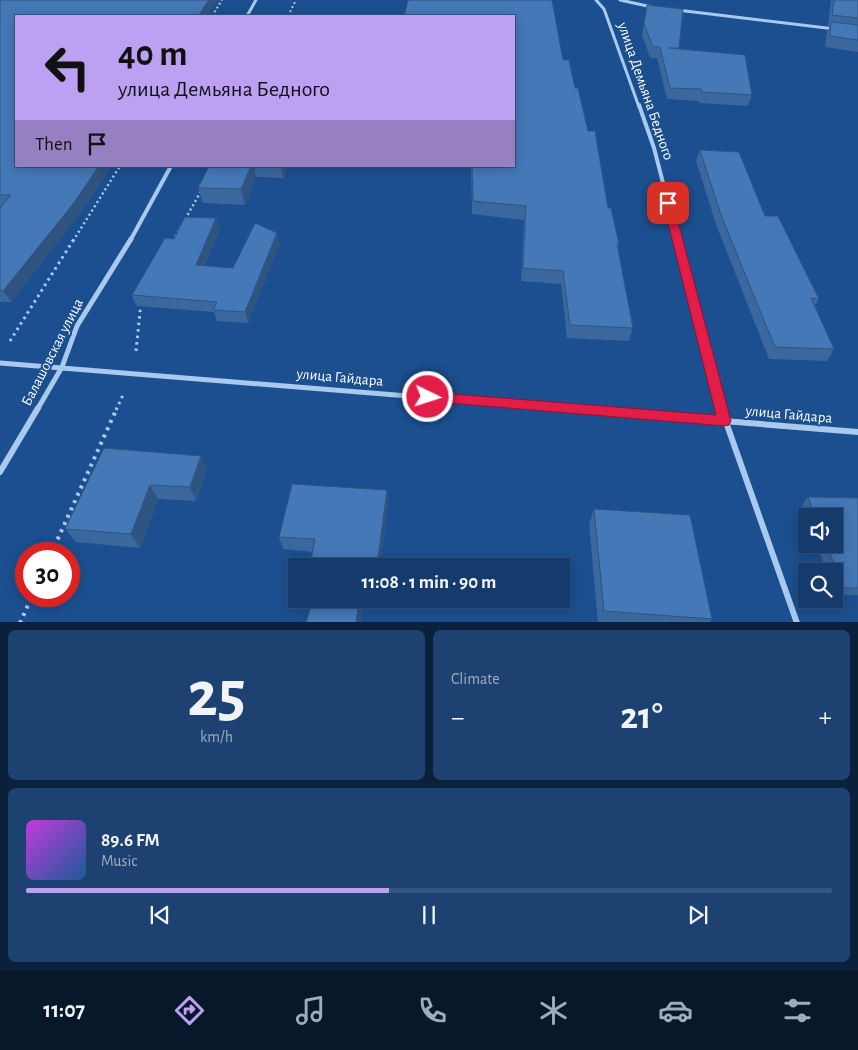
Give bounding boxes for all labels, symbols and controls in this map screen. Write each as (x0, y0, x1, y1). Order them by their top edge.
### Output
street label: улица Демьяна Бедного (615, 19, 676, 162)
icon: left (35, 35, 100, 100)
text: 40 m (118, 37, 187, 72)
text: улица Демьяна Бедного (118, 78, 330, 100)
icon: arrive (83, 130, 111, 158)
text: Then (35, 135, 73, 154)
pin (647, 182, 689, 224)
icon: arrive (654, 189, 682, 217)
street label: Балашовская улица (19, 296, 86, 408)
street label: улица Гайдара (295, 366, 384, 389)
position arrow (401, 370, 453, 422)
street label: улица Гайдара (744, 403, 833, 426)
map controls (798, 508, 843, 608)
button: sound (798, 508, 843, 553)
speed limit sign: 30 (15, 542, 80, 607)
button: search (798, 563, 843, 608)
text: 11:08 · 1 min · 90 m (362, 573, 496, 592)
text: 25 (187, 663, 246, 728)
text: Climate (451, 671, 500, 687)
text: 21° (620, 698, 663, 736)
text: − (451, 704, 464, 732)
text: + (819, 704, 832, 732)
text: km/h (200, 729, 233, 745)
text: 89.6 FM (101, 831, 160, 850)
text: Music (101, 853, 137, 869)
icon: previous (146, 901, 174, 929)
icon: pause (415, 901, 443, 929)
icon: next (684, 901, 712, 929)
icon: directions (172, 993, 207, 1028)
icon: music (293, 993, 328, 1028)
icon: phone (415, 993, 450, 1028)
icon: climate (536, 993, 571, 1028)
icon: car (658, 993, 693, 1028)
icon: filters (780, 993, 815, 1028)
text: 11:07 (43, 999, 85, 1021)

